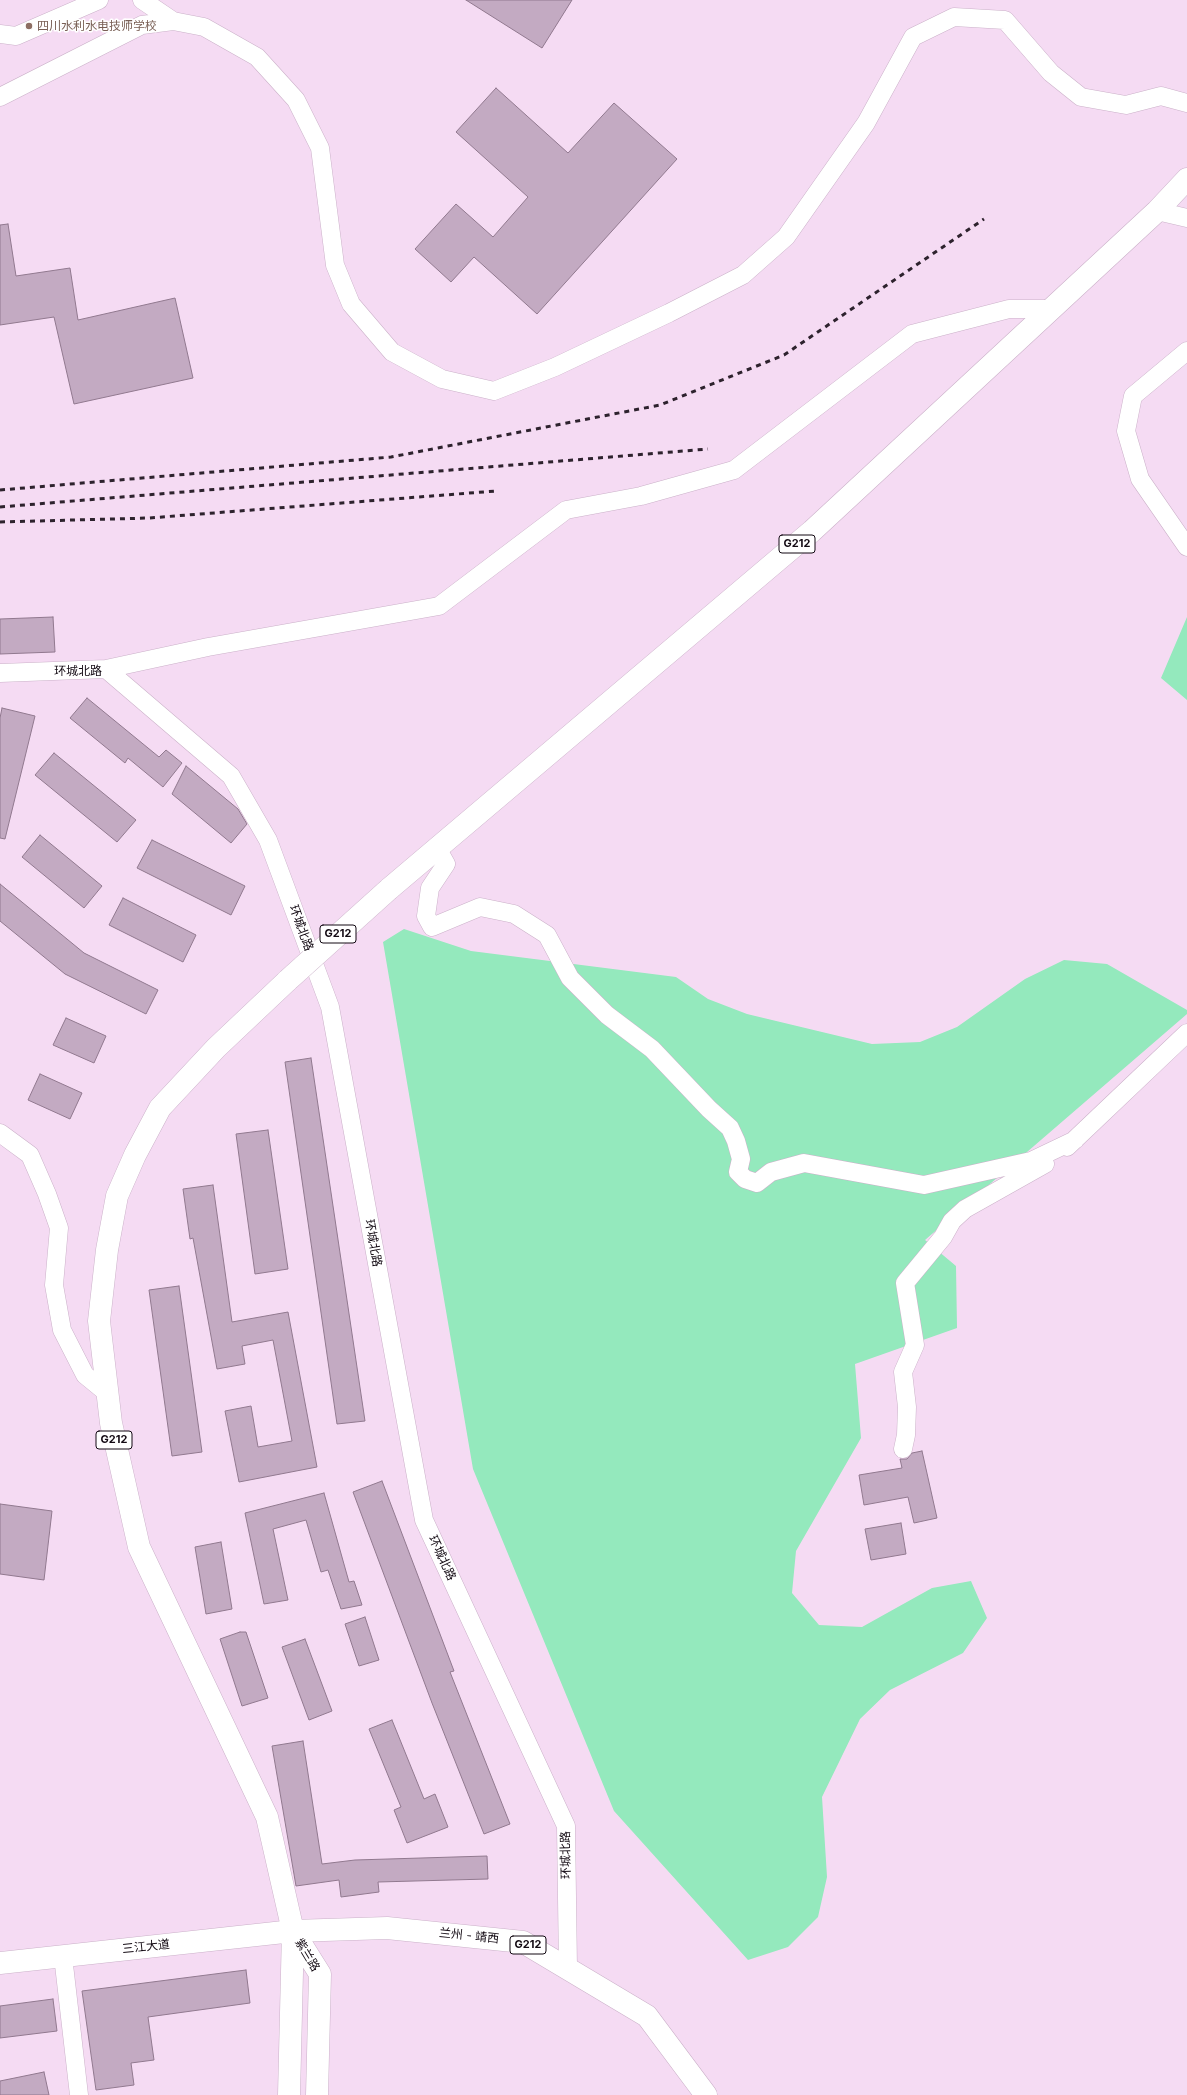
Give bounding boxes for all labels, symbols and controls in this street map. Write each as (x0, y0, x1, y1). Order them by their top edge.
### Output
place label: 四川水利水电技师学校 (37, 19, 157, 33)
marker: 四川水利水电技师学校 (24, 21, 34, 31)
road number: G212 (779, 535, 815, 553)
street label: 环城北路 (54, 664, 102, 678)
street label: 环城北路 (286, 903, 316, 953)
road number: G212 (320, 925, 356, 943)
street label: 环城北路 (362, 1218, 384, 1268)
road number: G212 (96, 1431, 132, 1449)
street label: 环城北路 (425, 1533, 459, 1583)
street label: 环城北路 (558, 1831, 574, 1879)
street label: 兰州 - 靖西 (438, 1926, 500, 1946)
street label: 紫兰路 (292, 1936, 322, 1974)
road number: G212 (510, 1936, 546, 1954)
street label: 三江大道 (121, 1937, 171, 1957)

